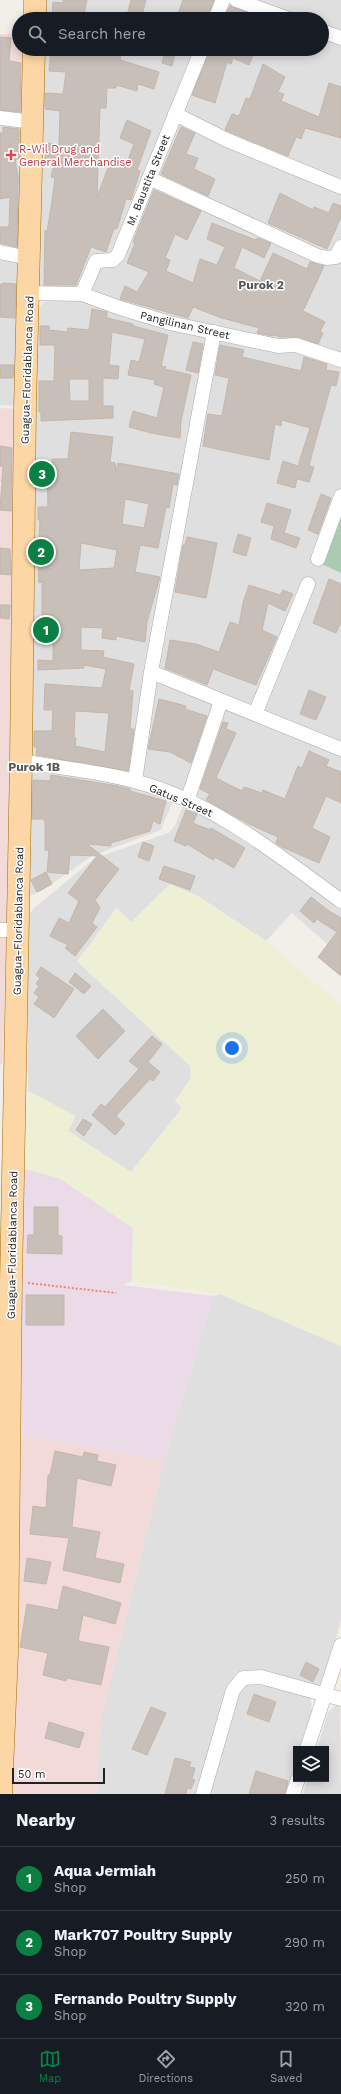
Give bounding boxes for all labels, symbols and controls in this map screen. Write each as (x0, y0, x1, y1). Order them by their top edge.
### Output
search box (12, 12, 329, 56)
icon: search (26, 23, 48, 45)
text: Search here (58, 25, 146, 43)
street label: M. Baustita Street (124, 132, 173, 228)
place label: R-Wil Drug and General Merchandise (19, 143, 132, 169)
marker: R-Wil Drug and General Merchandise (6, 150, 16, 160)
district label: Purok 2 (238, 278, 284, 292)
street label: Guagua-Floridablanca Road (18, 296, 37, 444)
street label: Pangilinan Street (139, 309, 231, 342)
pin: 3 (29, 459, 55, 489)
pin: 2 (28, 537, 54, 567)
pin: 1 (33, 615, 59, 645)
district label: Purok 1B (8, 760, 60, 774)
street label: Gatus Street (147, 781, 215, 820)
street label: Guagua-Floridablanca Road (11, 847, 26, 995)
your location (222, 1038, 242, 1058)
street label: Guagua-Floridablanca Road (5, 1171, 20, 1319)
map controls (293, 1746, 329, 1782)
button: layers (293, 1746, 329, 1782)
scale bar (12, 1766, 105, 1785)
text: 50 m (18, 1768, 45, 1781)
text: Nearby (16, 1810, 75, 1830)
text: 3 results (270, 1813, 325, 1828)
text: Aqua Jermiah (54, 1862, 156, 1880)
text: 1 (26, 1871, 32, 1886)
text: 250 m (285, 1871, 325, 1886)
text: Shop (54, 1880, 86, 1895)
text: Mark707 Poultry Supply (54, 1926, 232, 1944)
text: 2 (25, 1935, 33, 1950)
text: 290 m (284, 1935, 325, 1950)
text: Shop (54, 1944, 86, 1959)
text: Fernando Poultry Supply (54, 1990, 237, 2008)
text: 3 (25, 1999, 33, 2014)
text: 320 m (285, 1999, 325, 2014)
text: Shop (54, 2008, 86, 2023)
tab: Map (39, 2048, 61, 2085)
tab: Directions (139, 2048, 193, 2085)
tab: Saved (270, 2048, 302, 2085)

